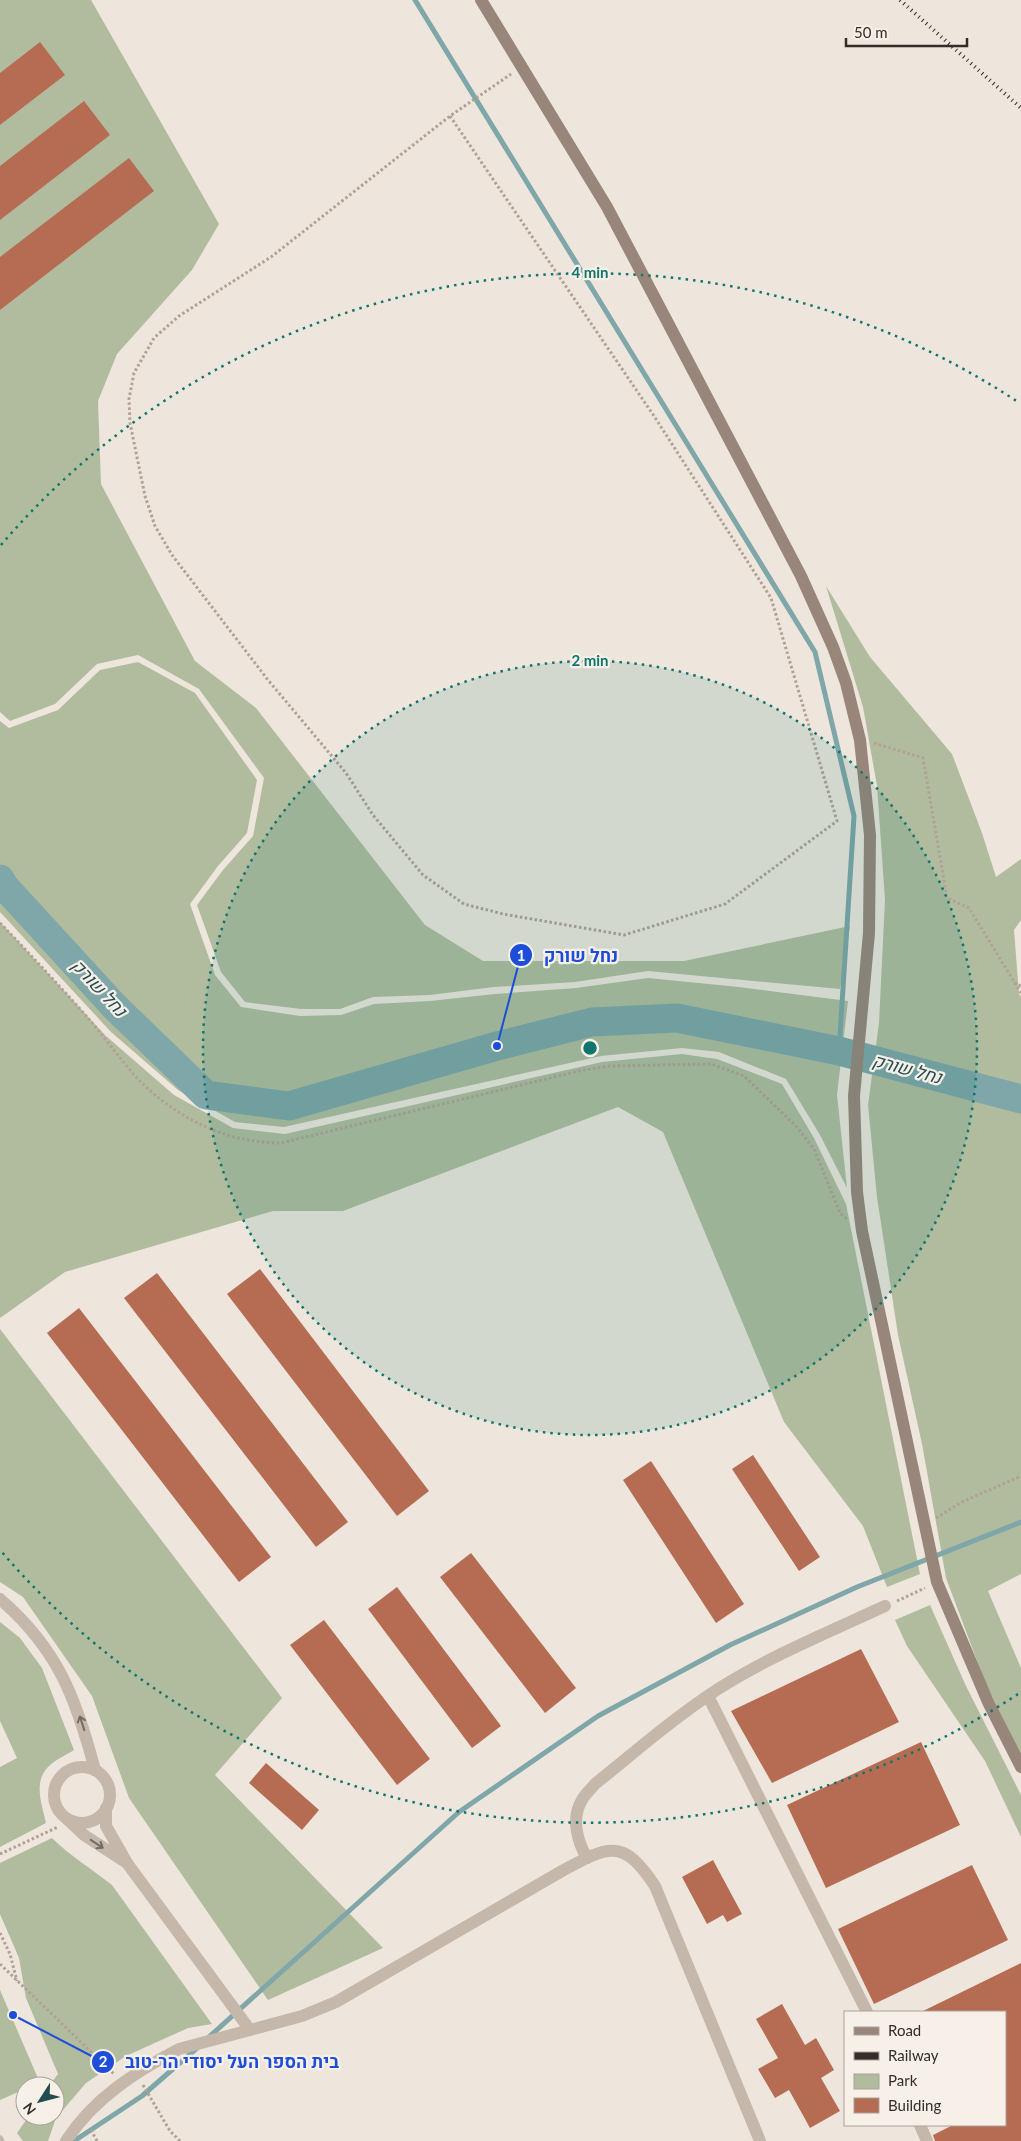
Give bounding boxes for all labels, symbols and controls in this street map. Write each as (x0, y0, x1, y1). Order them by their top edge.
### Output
scale bar (846, 15, 967, 47)
text: 50 m (854, 23, 888, 41)
text: 4 min (571, 263, 609, 281)
text: 2 min (571, 651, 609, 669)
callout: נחל שורק (508, 939, 628, 972)
text: נחל שורק (544, 944, 618, 966)
text: 1 (517, 946, 525, 964)
water label: נחל שורק (68, 954, 133, 1022)
centre of rings (581, 1039, 599, 1057)
water label: נחל שורק (870, 1048, 946, 1088)
one-way arrow (77, 1716, 86, 1731)
one-way arrow (90, 1838, 104, 1849)
legend (844, 2011, 1006, 2126)
text: Road (888, 2021, 921, 2039)
callout: בית הספר העל יסודי הר-טוב (90, 2046, 349, 2079)
text: Railway (888, 2046, 939, 2064)
text: בית הספר העל יסודי הר-טוב (125, 2050, 339, 2072)
text: 2 (99, 2052, 108, 2070)
text: Park (888, 2071, 918, 2089)
north arrow (15, 2076, 65, 2126)
text: Building (888, 2096, 941, 2114)
text: N (19, 2100, 39, 2118)

